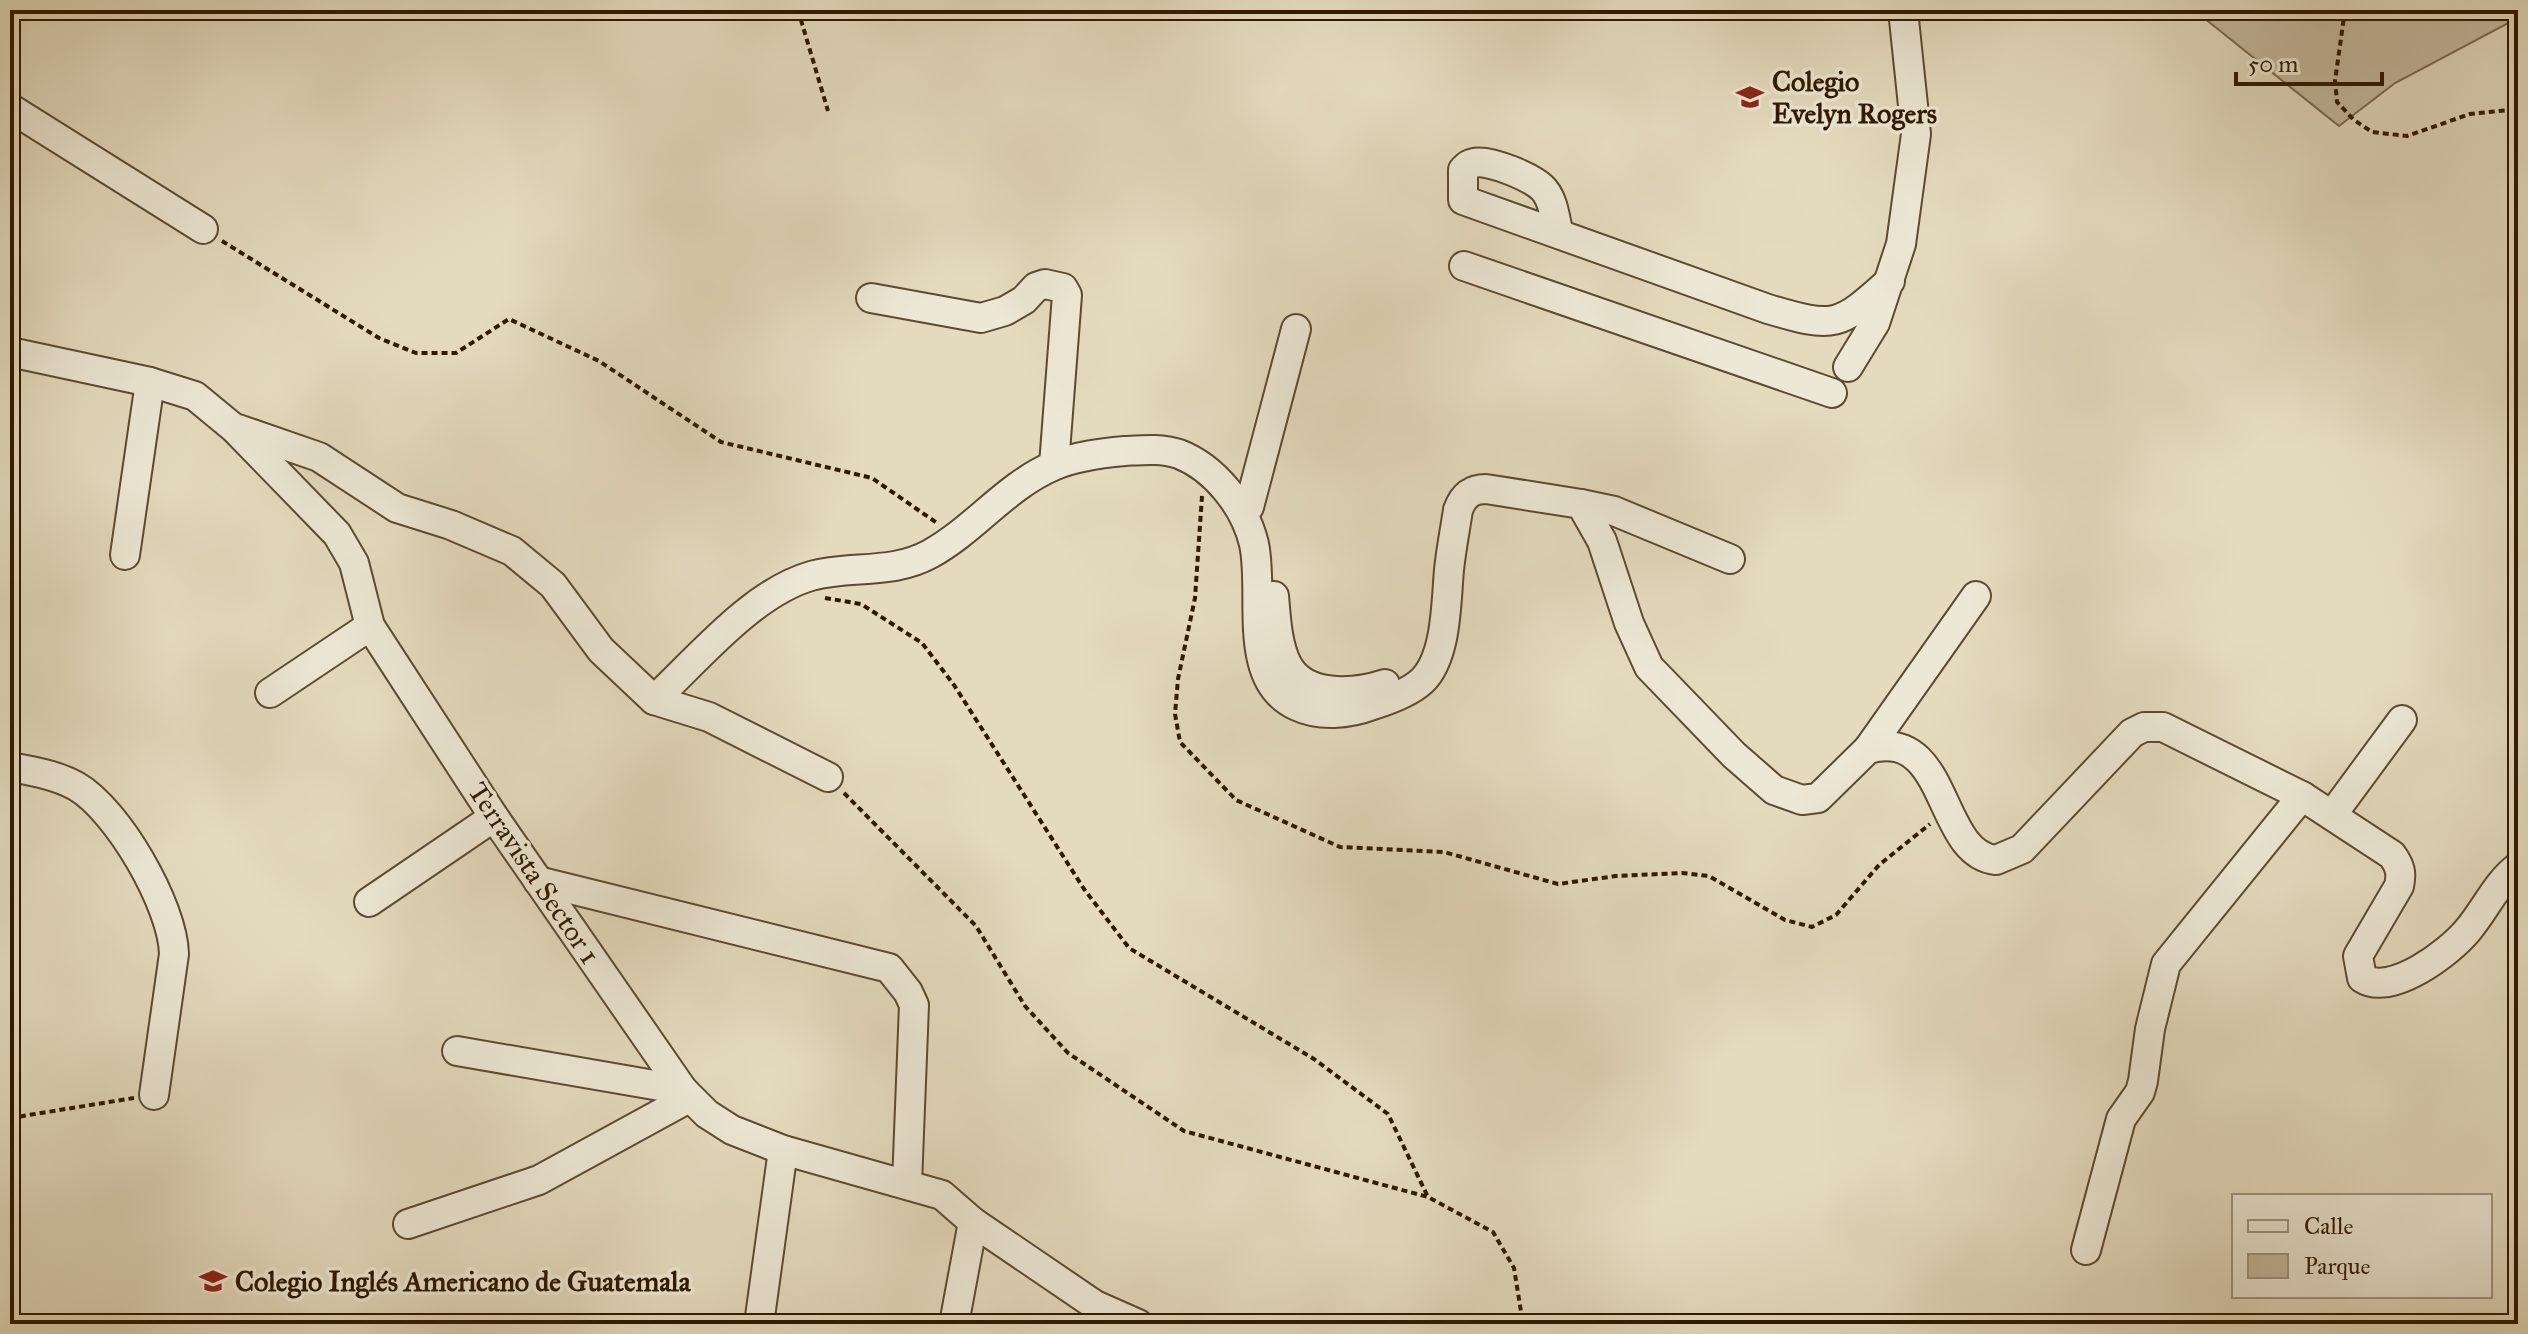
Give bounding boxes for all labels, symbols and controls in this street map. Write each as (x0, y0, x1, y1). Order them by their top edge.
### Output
scale bar (2236, 36, 2382, 86)
text: 50 m (2248, 49, 2298, 79)
place label: Colegio Evelyn Rogers (1772, 64, 1937, 131)
school or university icon: Colegio Evelyn Rogers (1735, 82, 1765, 112)
street label: Terravista Sector 1 (460, 775, 608, 971)
legend (2232, 1194, 2492, 1298)
text: Calle (2304, 1211, 2353, 1241)
text: Parque (2304, 1251, 2371, 1281)
place label: Colegio Inglés Americano de Guatemala (235, 1264, 692, 1299)
school or university icon: Colegio Inglés Americano de Guatemala (198, 1266, 228, 1296)

